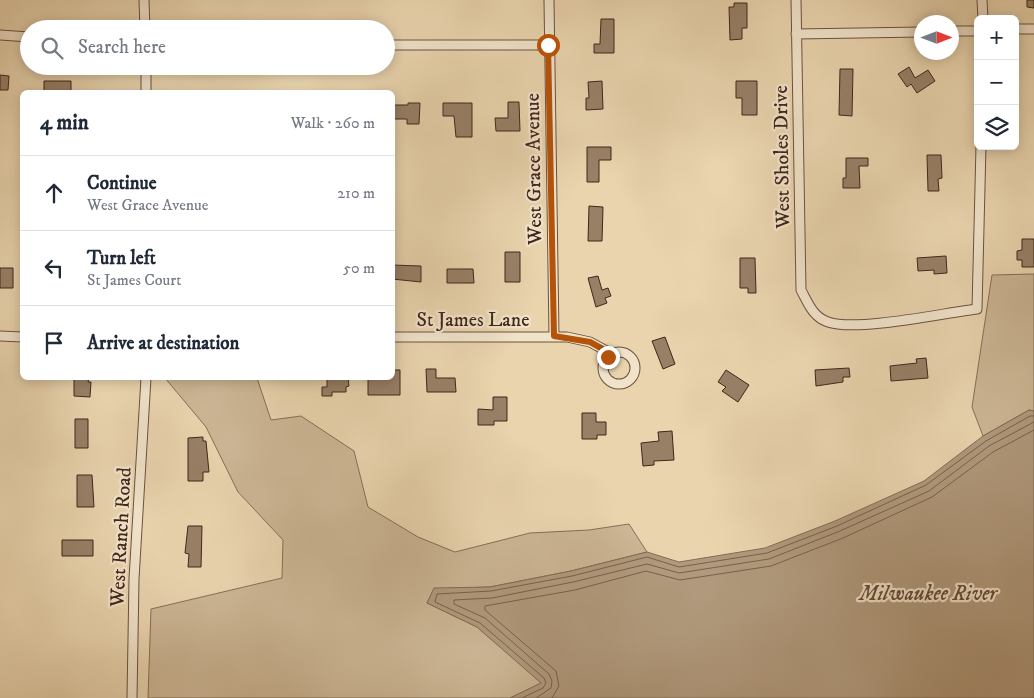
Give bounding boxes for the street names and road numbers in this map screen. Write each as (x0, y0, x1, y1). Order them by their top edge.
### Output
street label: West Sholes Drive (769, 85, 796, 230)
street label: West Grace Avenue (521, 93, 548, 246)
street label: St James Lane (416, 308, 530, 333)
street label: West Ranch Road (105, 467, 138, 609)

